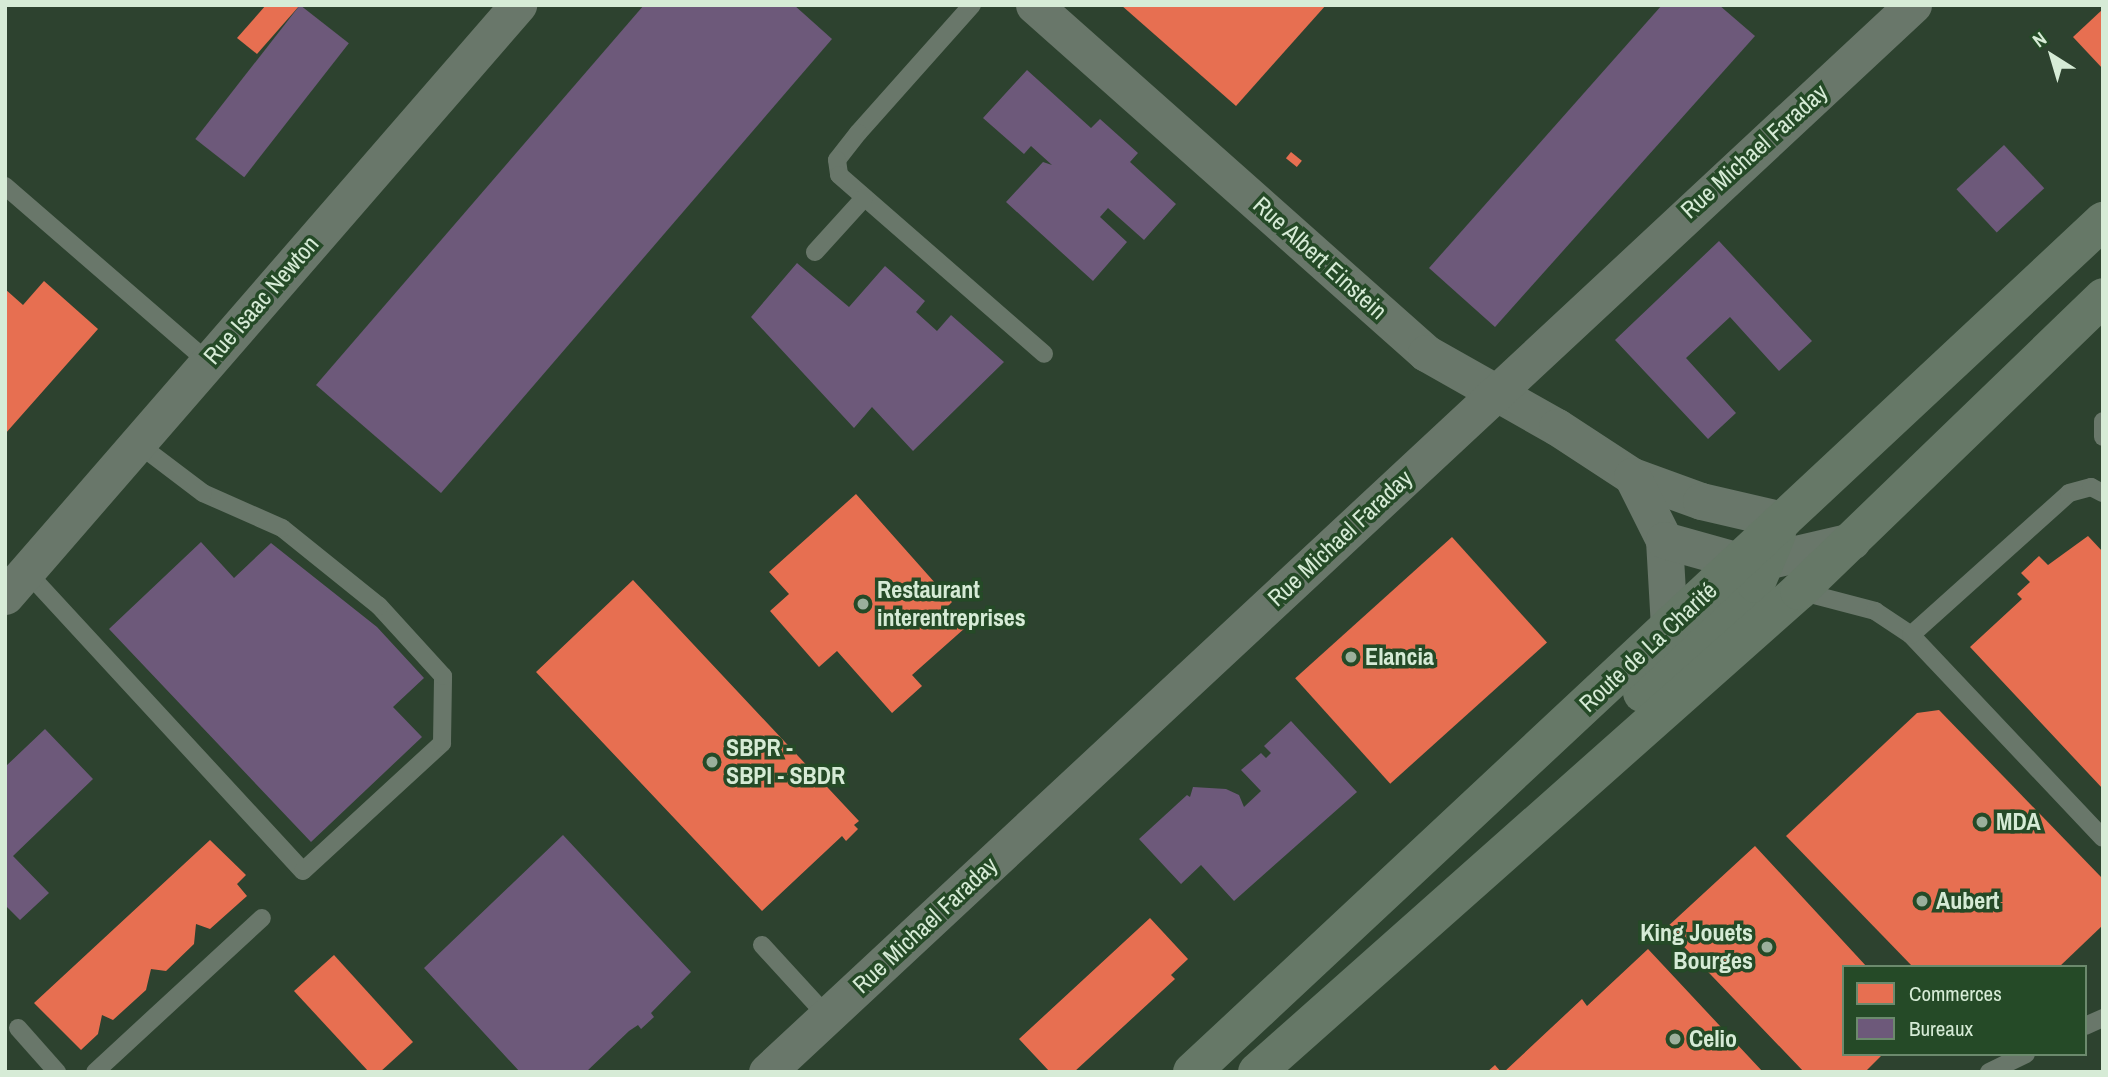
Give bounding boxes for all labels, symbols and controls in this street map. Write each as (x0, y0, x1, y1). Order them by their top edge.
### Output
north arrow (2017, 21, 2087, 91)
text: N (2027, 25, 2052, 53)
street label: Rue Michael Faraday (1675, 78, 1833, 224)
street label: Rue Albert Einstein (1247, 190, 1393, 326)
street label: Rue Isaac Newton (197, 230, 325, 370)
street label: Rue Michael Faraday (1262, 464, 1418, 612)
place label: Restaurant interentreprises (877, 576, 1026, 632)
street label: Route de La Charité (1573, 576, 1723, 718)
marker: Restaurant interentreprises (855, 596, 871, 612)
place label: Elancia (1365, 643, 1434, 671)
marker: Elancia (1343, 649, 1359, 665)
place label: SBPR - SBPI - SBDR (726, 734, 845, 790)
marker: SBPR - SBPI - SBDR (704, 754, 720, 770)
place label: MDA (1996, 808, 2041, 836)
marker: MDA (1974, 814, 1990, 830)
street label: Rue Michael Faraday (847, 851, 1003, 999)
place label: Aubert (1936, 887, 1999, 915)
marker: Aubert (1914, 893, 1930, 909)
place label: King Jouets Bourges (1640, 919, 1753, 975)
marker: King Jouets Bourges (1759, 939, 1775, 955)
legend (1842, 965, 2087, 1056)
text: Commerces (1909, 979, 2002, 1008)
text: Bureaux (1909, 1014, 1973, 1043)
place label: Celio (1689, 1025, 1737, 1053)
marker: Celio (1667, 1031, 1683, 1047)

